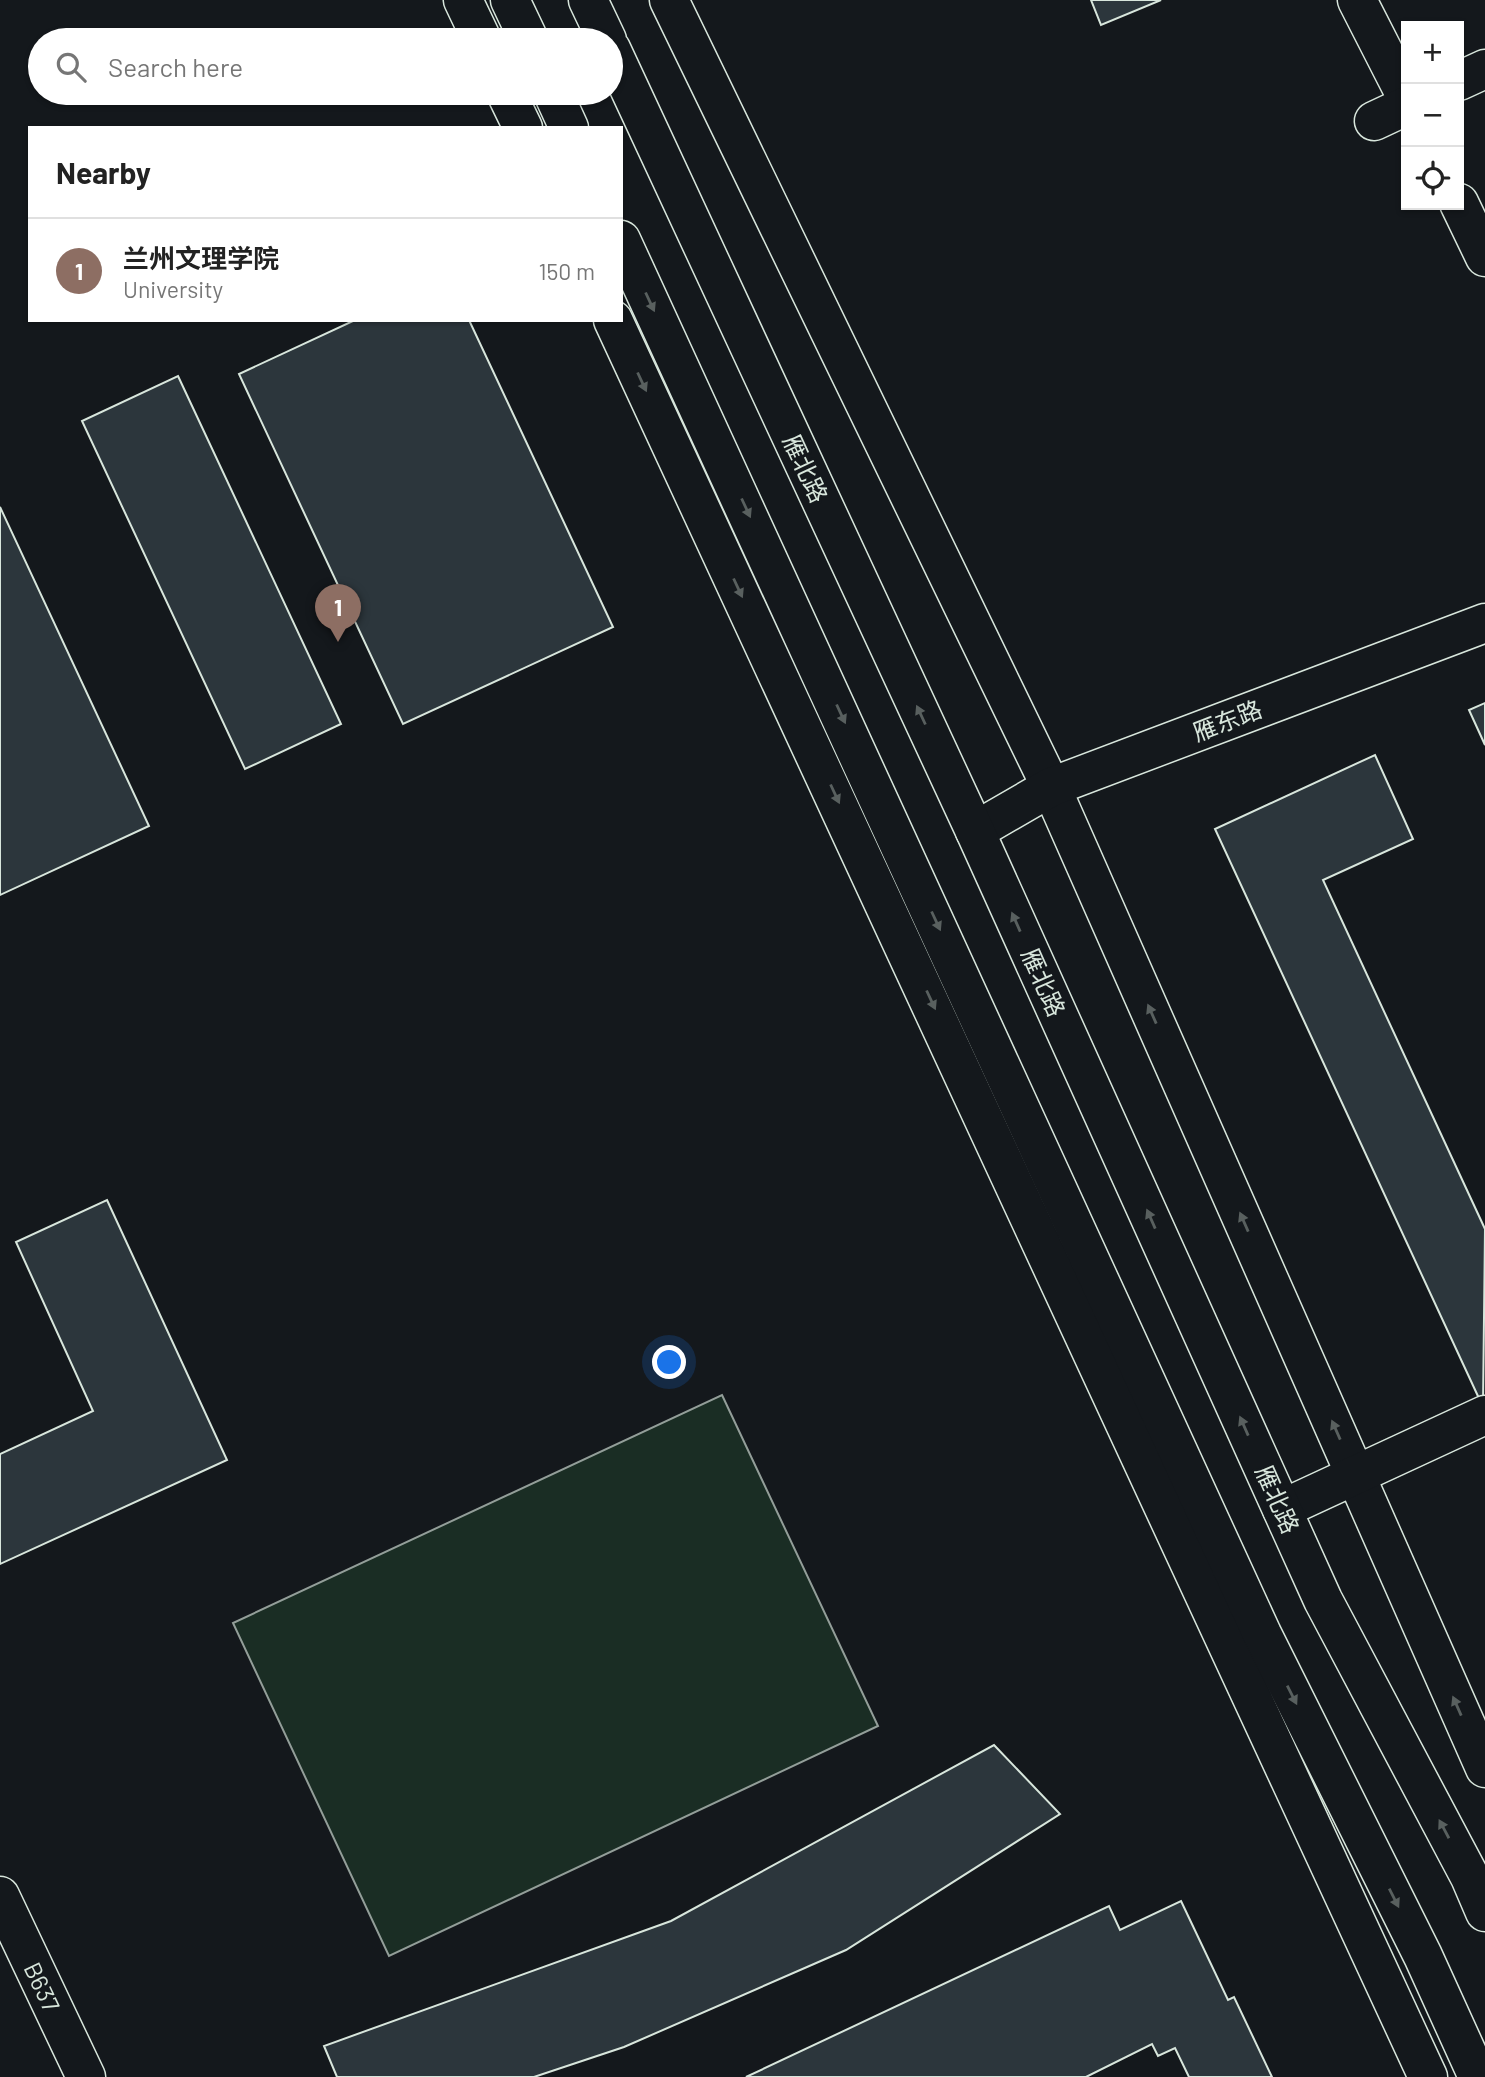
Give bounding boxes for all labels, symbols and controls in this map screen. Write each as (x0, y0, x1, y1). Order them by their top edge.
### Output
map controls (1401, 21, 1464, 210)
button: + (1401, 21, 1464, 84)
search box (28, 28, 623, 105)
icon: search (52, 48, 90, 86)
text: Search here (108, 51, 243, 82)
button: − (1401, 84, 1464, 147)
button: locate (1401, 147, 1464, 210)
text: Nearby (56, 154, 151, 190)
text: 兰州文理学院 (123, 242, 279, 273)
text: 1 (75, 257, 83, 285)
text: 150 m (539, 257, 595, 285)
text: University (123, 275, 223, 303)
one-way arrow (645, 291, 656, 312)
one-way arrow (636, 372, 648, 392)
street label: 雁北路 (778, 429, 834, 507)
one-way arrow (740, 498, 751, 518)
one-way arrow (733, 578, 744, 598)
pin: 1 (315, 584, 361, 642)
street label: 雁东路 (1188, 694, 1266, 746)
one-way arrow (836, 704, 847, 725)
one-way arrow (916, 705, 927, 725)
one-way arrow (829, 784, 841, 804)
one-way arrow (930, 911, 942, 931)
one-way arrow (1010, 912, 1022, 932)
street label: 雁北路 (1016, 943, 1072, 1021)
one-way arrow (925, 990, 937, 1010)
one-way arrow (1146, 1004, 1158, 1024)
one-way arrow (1145, 1208, 1156, 1229)
one-way arrow (1238, 1212, 1250, 1232)
your location (652, 1345, 686, 1379)
one-way arrow (1239, 1416, 1250, 1436)
one-way arrow (1330, 1420, 1342, 1440)
street label: 雁北路 (1250, 1460, 1306, 1538)
one-way arrow (1287, 1685, 1298, 1705)
one-way arrow (1451, 1695, 1462, 1716)
one-way arrow (1439, 1819, 1450, 1839)
one-way arrow (1388, 1888, 1399, 1908)
street label: B637 (19, 1957, 67, 2016)

